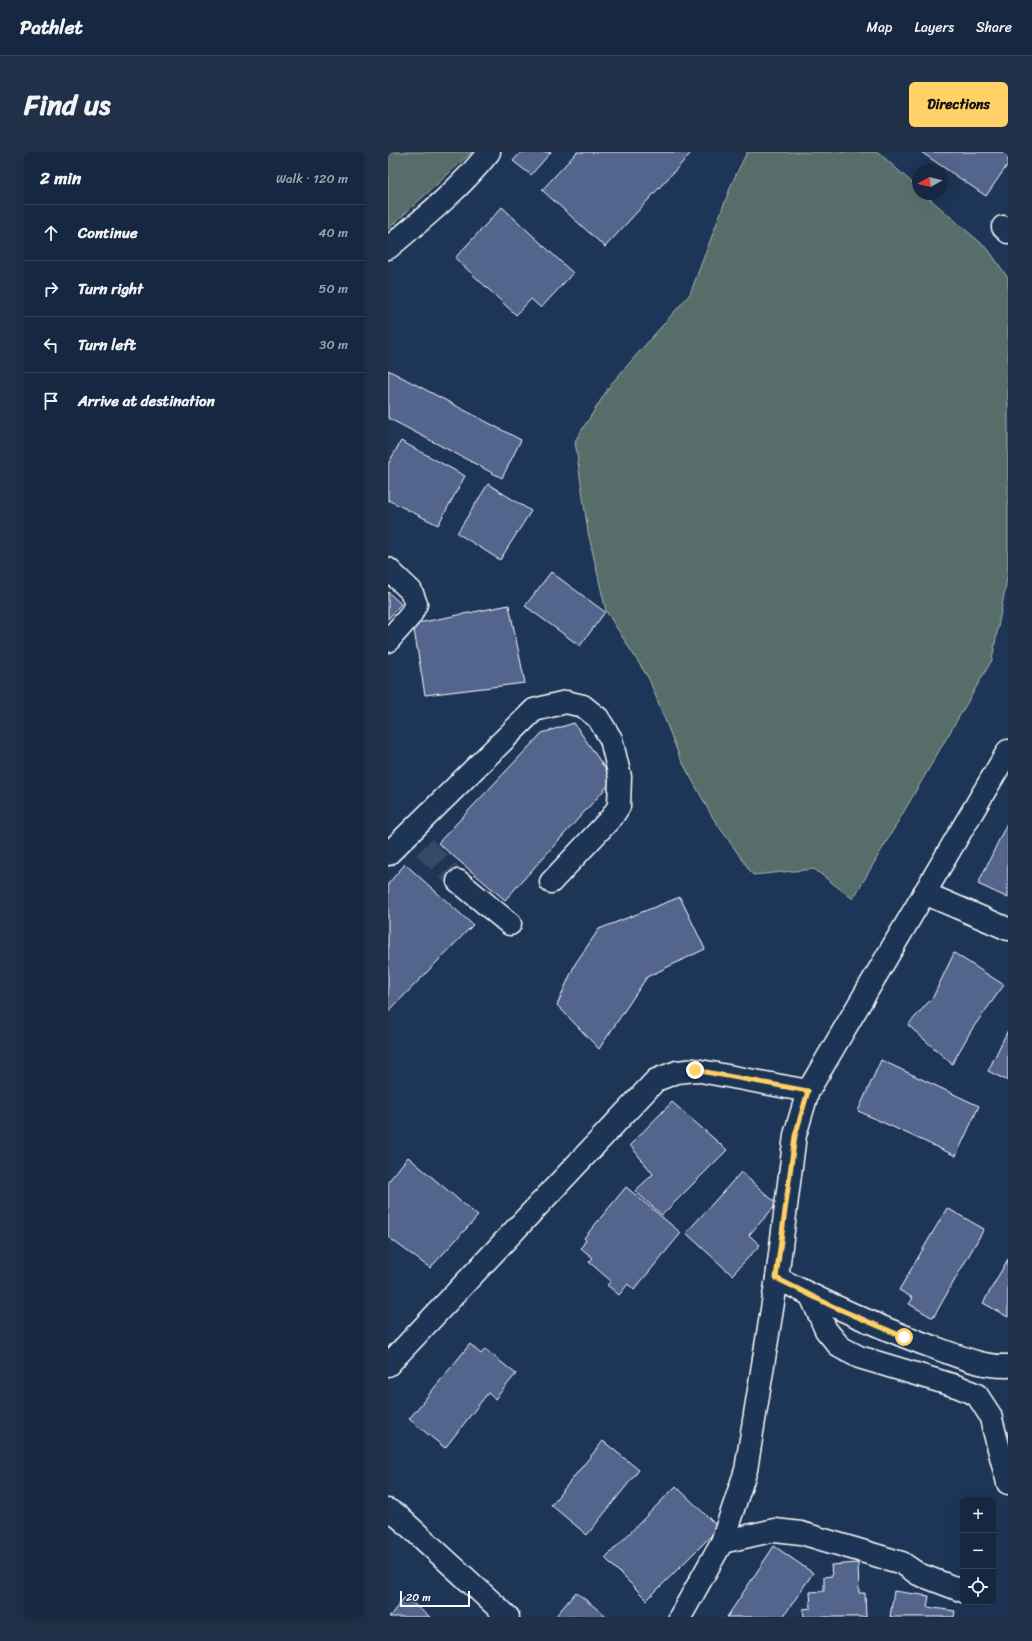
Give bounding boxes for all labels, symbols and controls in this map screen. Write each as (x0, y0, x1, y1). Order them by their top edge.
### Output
text: Pathlet (20, 11, 83, 44)
text: Map (867, 15, 892, 40)
text: Layers (914, 15, 954, 40)
text: Share (976, 15, 1012, 40)
text: Find us (24, 80, 111, 129)
button: Directions (909, 82, 1008, 127)
text: 2 min (40, 163, 81, 193)
north arrow (912, 164, 948, 200)
text: Walk · 120 m (276, 167, 348, 190)
text: Continue (78, 220, 138, 246)
text: 40 m (318, 221, 348, 244)
icon: ahead (40, 222, 62, 244)
text: Turn right (78, 276, 143, 302)
text: 50 m (318, 277, 348, 300)
icon: right (40, 278, 62, 300)
text: Turn left (78, 332, 136, 358)
text: 30 m (319, 333, 348, 356)
icon: left (40, 334, 62, 356)
text: Arrive at destination (78, 388, 215, 414)
icon: arrive (40, 390, 62, 412)
route end (686, 1061, 704, 1079)
route start (895, 1328, 913, 1346)
map controls (960, 1497, 996, 1605)
button: + (960, 1497, 996, 1533)
button: − (960, 1533, 996, 1569)
button: locate (960, 1569, 996, 1605)
text: 20 m (406, 1588, 431, 1607)
scale bar (400, 1589, 470, 1608)

